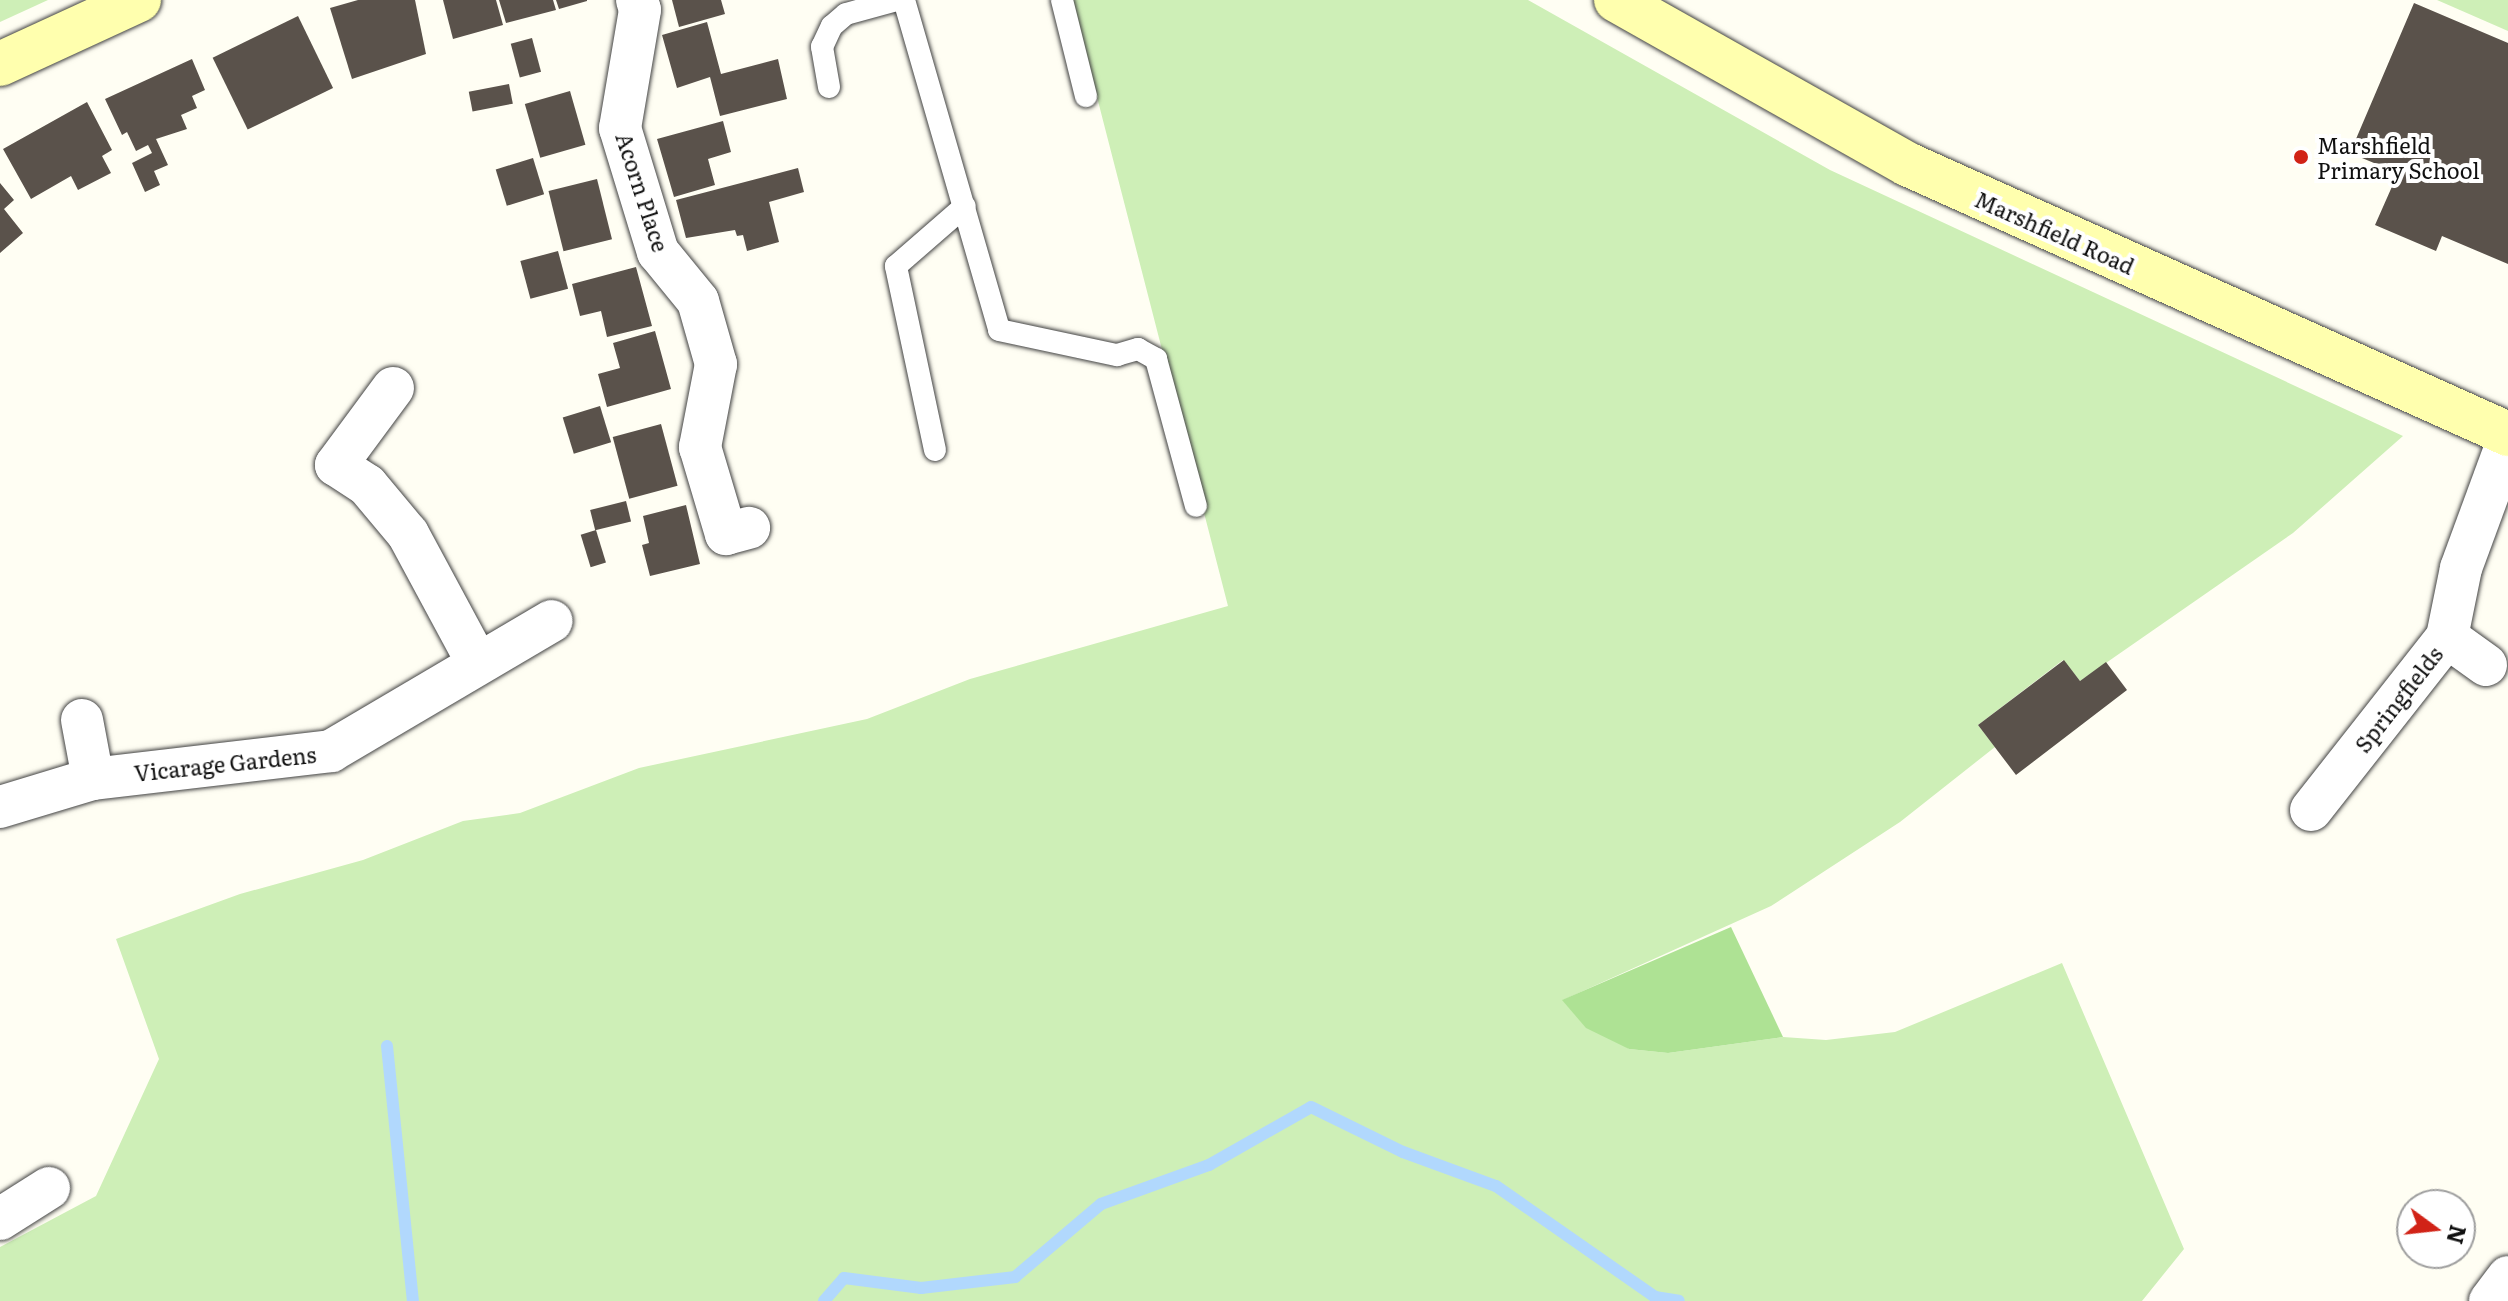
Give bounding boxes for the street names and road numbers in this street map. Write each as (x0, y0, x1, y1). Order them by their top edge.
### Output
street label: Acorn Place (611, 129, 675, 255)
street label: Marshfield Road (1971, 185, 2139, 279)
street label: Springfields (2349, 641, 2447, 757)
street label: Vicarage Gardens (133, 740, 317, 786)

